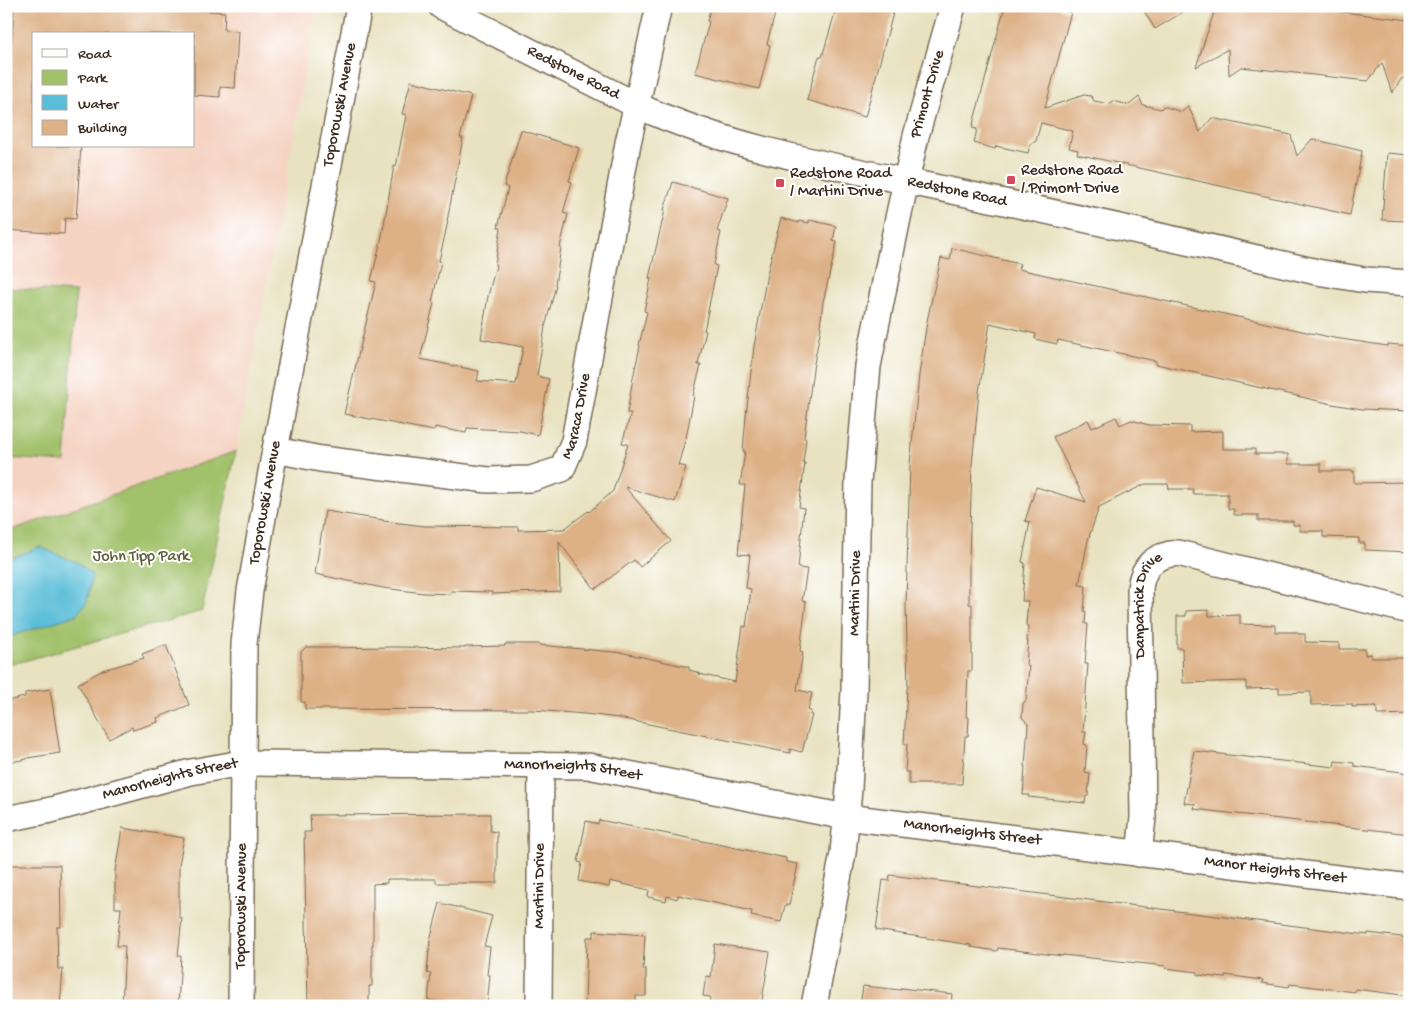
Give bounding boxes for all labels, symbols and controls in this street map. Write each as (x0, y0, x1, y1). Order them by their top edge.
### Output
legend (32, 32, 195, 148)
street label: Toporowski Avenue (319, 41, 361, 169)
street label: Redstone Road (523, 42, 624, 105)
text: Road (78, 46, 112, 64)
street label: Primont Drive (906, 47, 950, 141)
text: Park (77, 70, 108, 88)
text: Water (78, 96, 120, 114)
text: Building (77, 120, 127, 138)
place label: Redstone Road / Primont Drive (1021, 162, 1124, 199)
place label: Redstone Road / Martini Drive (790, 165, 893, 202)
street label: Redstone Road (906, 172, 1010, 212)
marker: Redstone Road / Primont Drive (1005, 174, 1017, 186)
marker: Redstone Road / Martini Drive (774, 177, 786, 189)
street label: Maraca Drive (558, 371, 596, 462)
street label: Toporowski Avenue (245, 438, 286, 567)
park label: John Tipp Park (93, 548, 191, 567)
street label: Danpatrick Drive (1130, 548, 1166, 660)
street label: Martini Drive (846, 550, 866, 636)
street label: Manorheights Street (100, 754, 241, 805)
street label: Manorheights Street (504, 756, 645, 786)
street label: Manorheights Street (902, 815, 1044, 851)
street label: Toporowski Avenue (232, 842, 252, 970)
street label: Martini Drive (530, 842, 550, 929)
street label: Manor Heights Street (1203, 852, 1348, 889)

